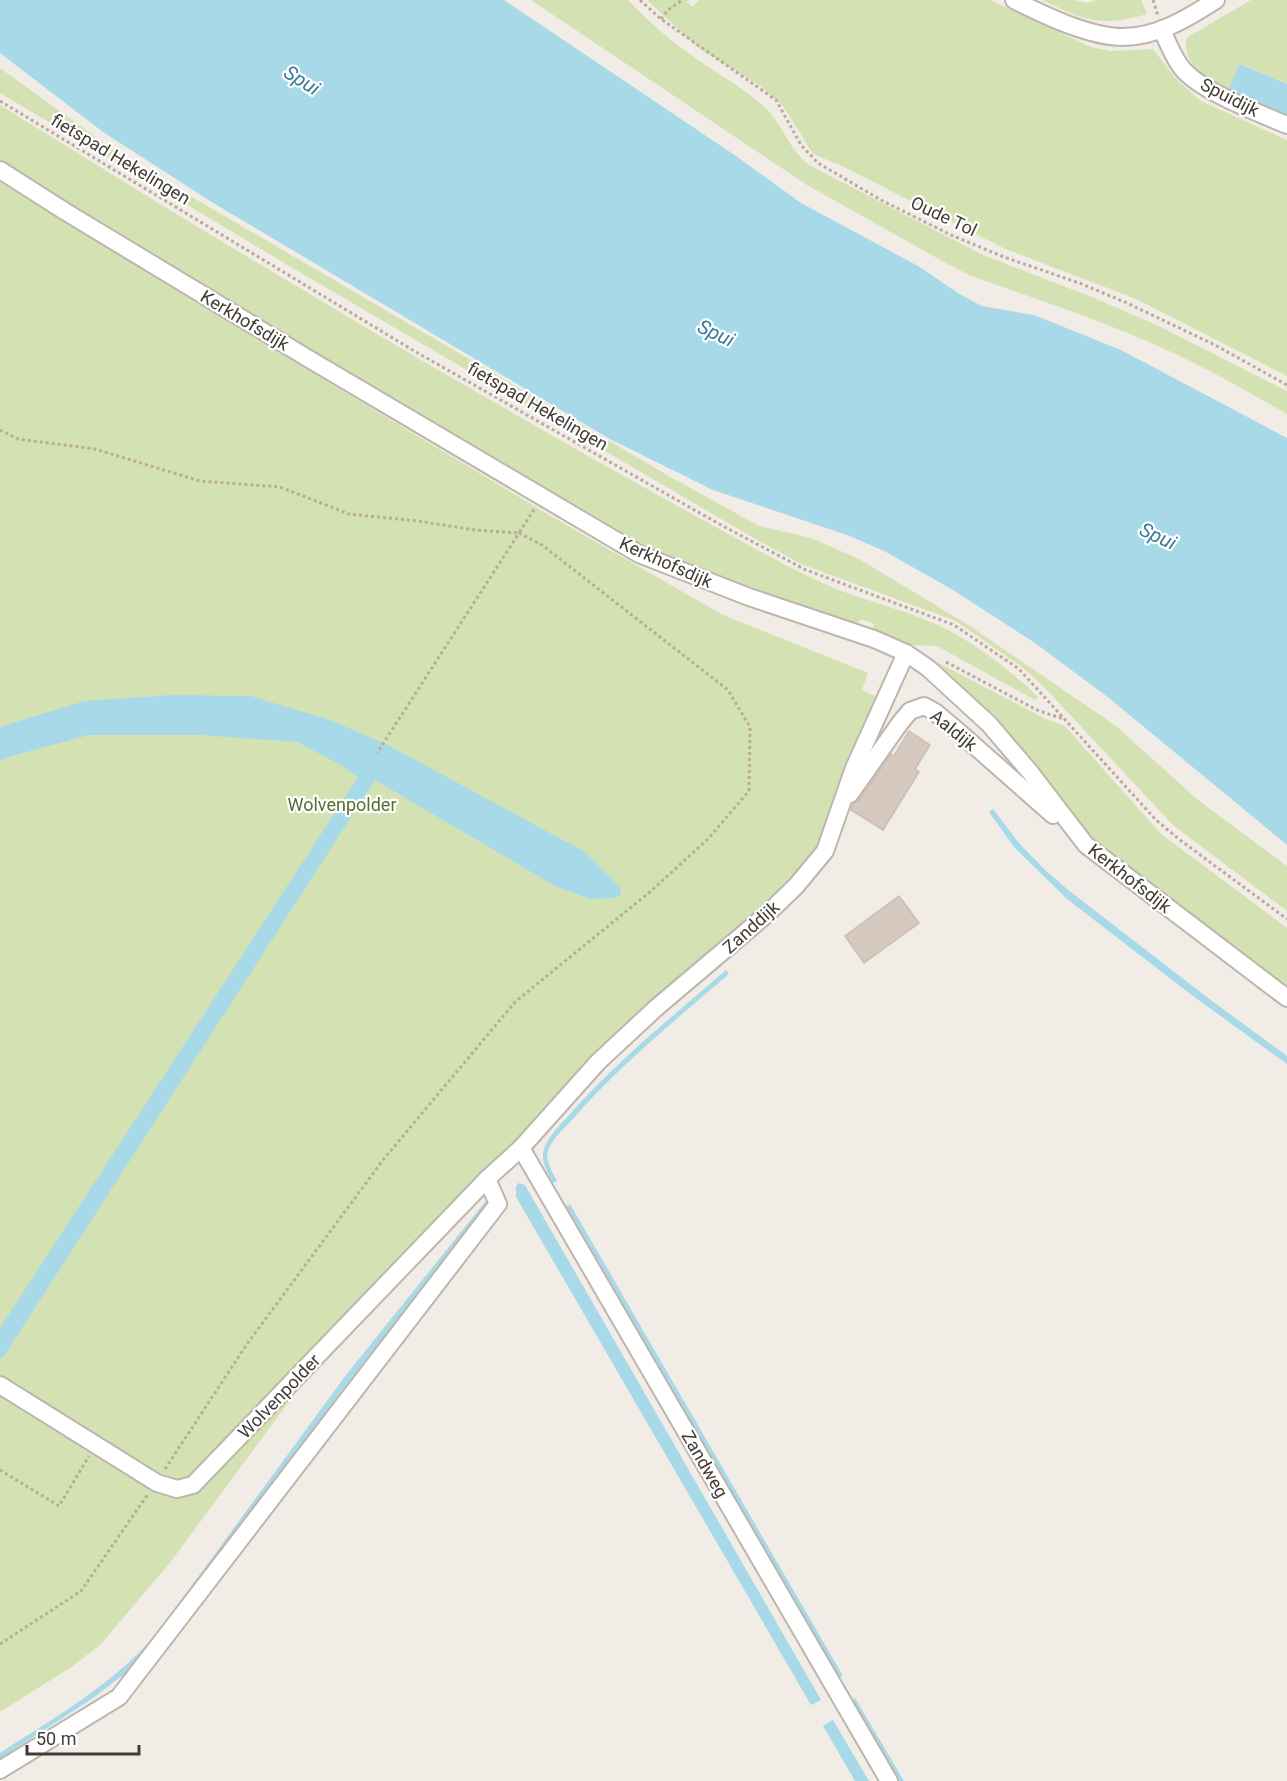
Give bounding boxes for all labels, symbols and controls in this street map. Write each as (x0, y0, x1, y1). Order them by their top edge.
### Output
water label: Spui (280, 60, 325, 100)
street label: Spuidijk (1197, 73, 1264, 121)
street label: fietspad Hekelingen (48, 109, 194, 209)
street label: Oude Tol (908, 192, 980, 240)
street label: Kerkhofsdijk (197, 285, 294, 355)
water label: Spui (694, 314, 738, 352)
street label: fietspad Hekelingen (464, 357, 612, 455)
water label: Spui (1136, 517, 1180, 555)
street label: Kerkhofsdijk (616, 532, 717, 592)
street label: Aaldijk (926, 705, 982, 756)
park label: Wolvenpolder (288, 794, 396, 815)
street label: Kerkhofsdijk (1084, 839, 1176, 917)
street label: Zanddijk (718, 896, 784, 958)
street label: Wolvenpolder (234, 1350, 324, 1442)
street label: Zandweg (677, 1427, 733, 1501)
scale bar (27, 1718, 140, 1756)
text: 50 m (36, 1728, 76, 1749)

